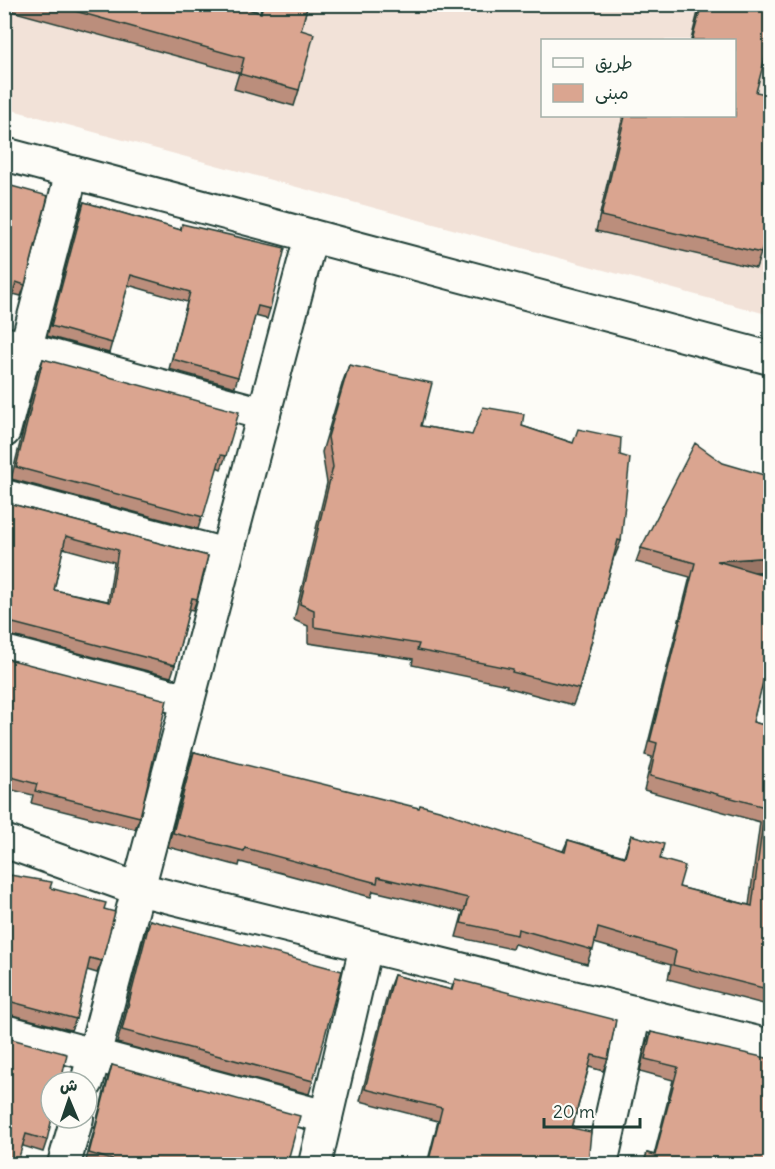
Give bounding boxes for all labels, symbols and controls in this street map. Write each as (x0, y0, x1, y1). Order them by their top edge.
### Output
legend (541, 39, 736, 117)
text: طريق (595, 51, 633, 74)
text: مبنى (595, 81, 629, 104)
north arrow (39, 1070, 99, 1130)
text: ش (59, 1075, 78, 1095)
scale bar (544, 1091, 640, 1129)
text: 20 m (553, 1100, 595, 1123)

